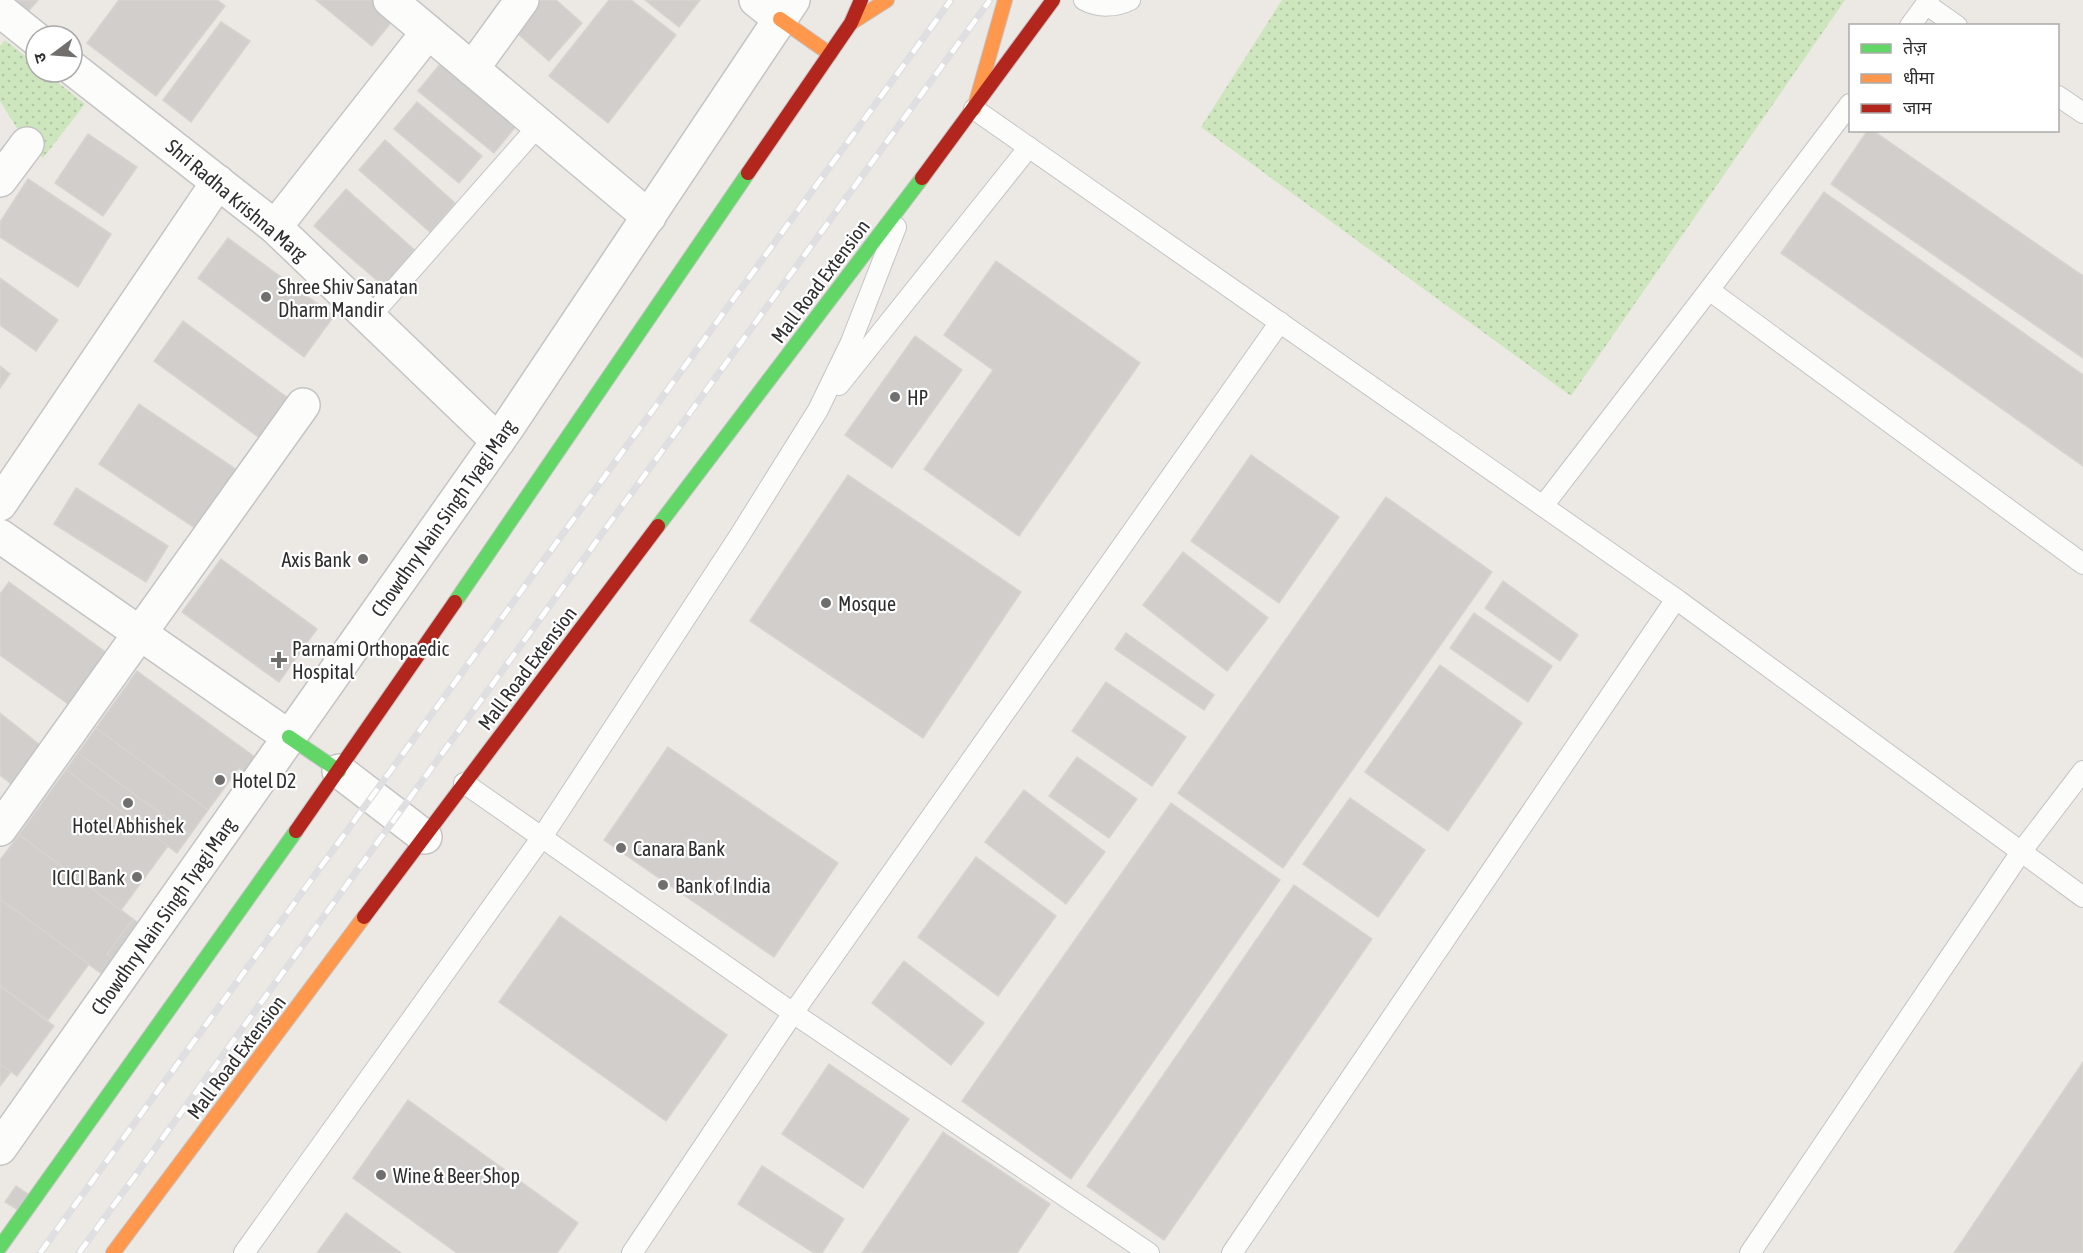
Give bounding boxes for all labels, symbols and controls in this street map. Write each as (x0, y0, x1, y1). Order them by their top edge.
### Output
north arrow (24, 24, 84, 84)
legend (1849, 24, 2059, 132)
text: तेज़ (1903, 37, 1927, 58)
text: उ (29, 51, 50, 65)
text: धीमा (1903, 67, 1934, 88)
text: जाम (1903, 97, 1933, 118)
street label: Shri Radha Krishna Marg (162, 134, 313, 266)
street label: Mall Road Extension (766, 215, 874, 347)
place label: Shree Shiv Sanatan Dharm Mandir (278, 275, 418, 321)
marker: Shree Shiv Sanatan Dharm Mandir (259, 290, 273, 304)
place label: HP (907, 386, 928, 409)
marker: HP (888, 390, 902, 404)
street label: Chowdhry Nain Singh Tyagi Marg (366, 415, 520, 621)
place label: Axis Bank (281, 548, 351, 571)
marker: Axis Bank (356, 552, 370, 566)
place label: Mosque (838, 592, 896, 615)
marker: Mosque (819, 596, 833, 610)
street label: Mall Road Extension (473, 602, 581, 734)
place label: Parnami Orthopaedic Hospital (292, 637, 449, 683)
marker: Parnami Orthopaedic Hospital (270, 651, 288, 669)
place label: Hotel D2 (232, 769, 296, 792)
marker: Hotel D2 (213, 773, 227, 787)
marker: Hotel Abhishek (121, 796, 135, 810)
street label: Chowdhry Nain Singh Tyagi Marg (86, 813, 240, 1019)
place label: Hotel Abhishek (72, 814, 184, 837)
place label: Canara Bank (633, 837, 725, 860)
marker: Canara Bank (614, 841, 628, 855)
place label: ICICI Bank (52, 866, 125, 889)
marker: ICICI Bank (130, 870, 144, 884)
place label: Bank of India (675, 874, 771, 897)
marker: Bank of India (656, 878, 670, 892)
street label: Mall Road Extension (182, 991, 290, 1123)
place label: Wine & Beer Shop (393, 1164, 520, 1187)
marker: Wine & Beer Shop (374, 1168, 388, 1182)

